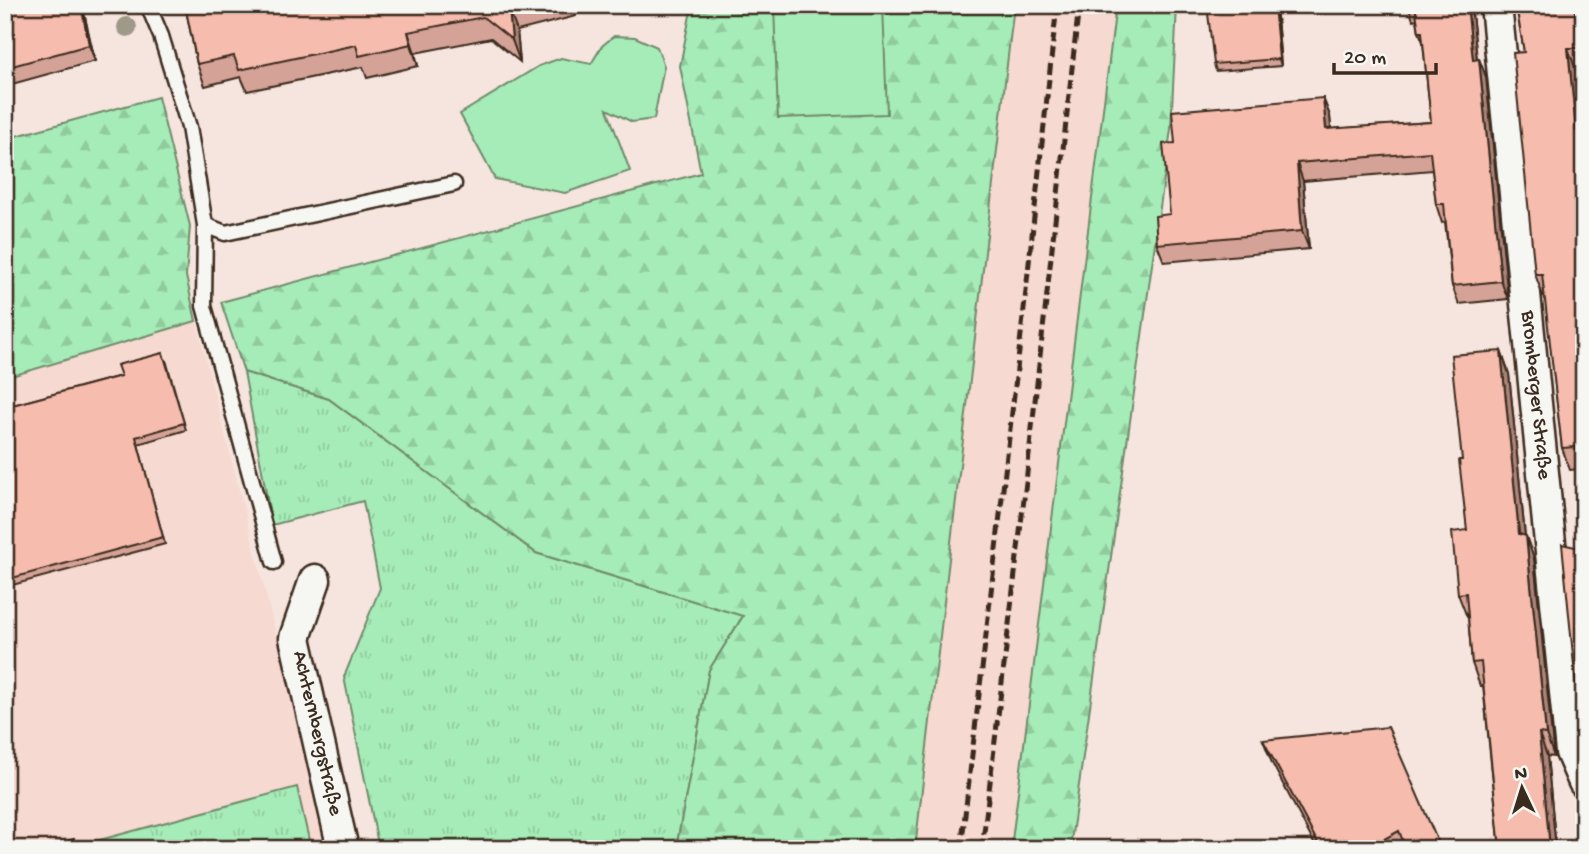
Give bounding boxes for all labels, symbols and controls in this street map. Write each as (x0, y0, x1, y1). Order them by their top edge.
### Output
scale bar (1334, 32, 1435, 76)
text: 20 m (1344, 47, 1386, 72)
street label: Bromberger Straße (1514, 308, 1556, 482)
street label: Achternbergstraße (286, 649, 348, 819)
north arrow (1488, 752, 1558, 822)
text: N (1514, 763, 1528, 786)

